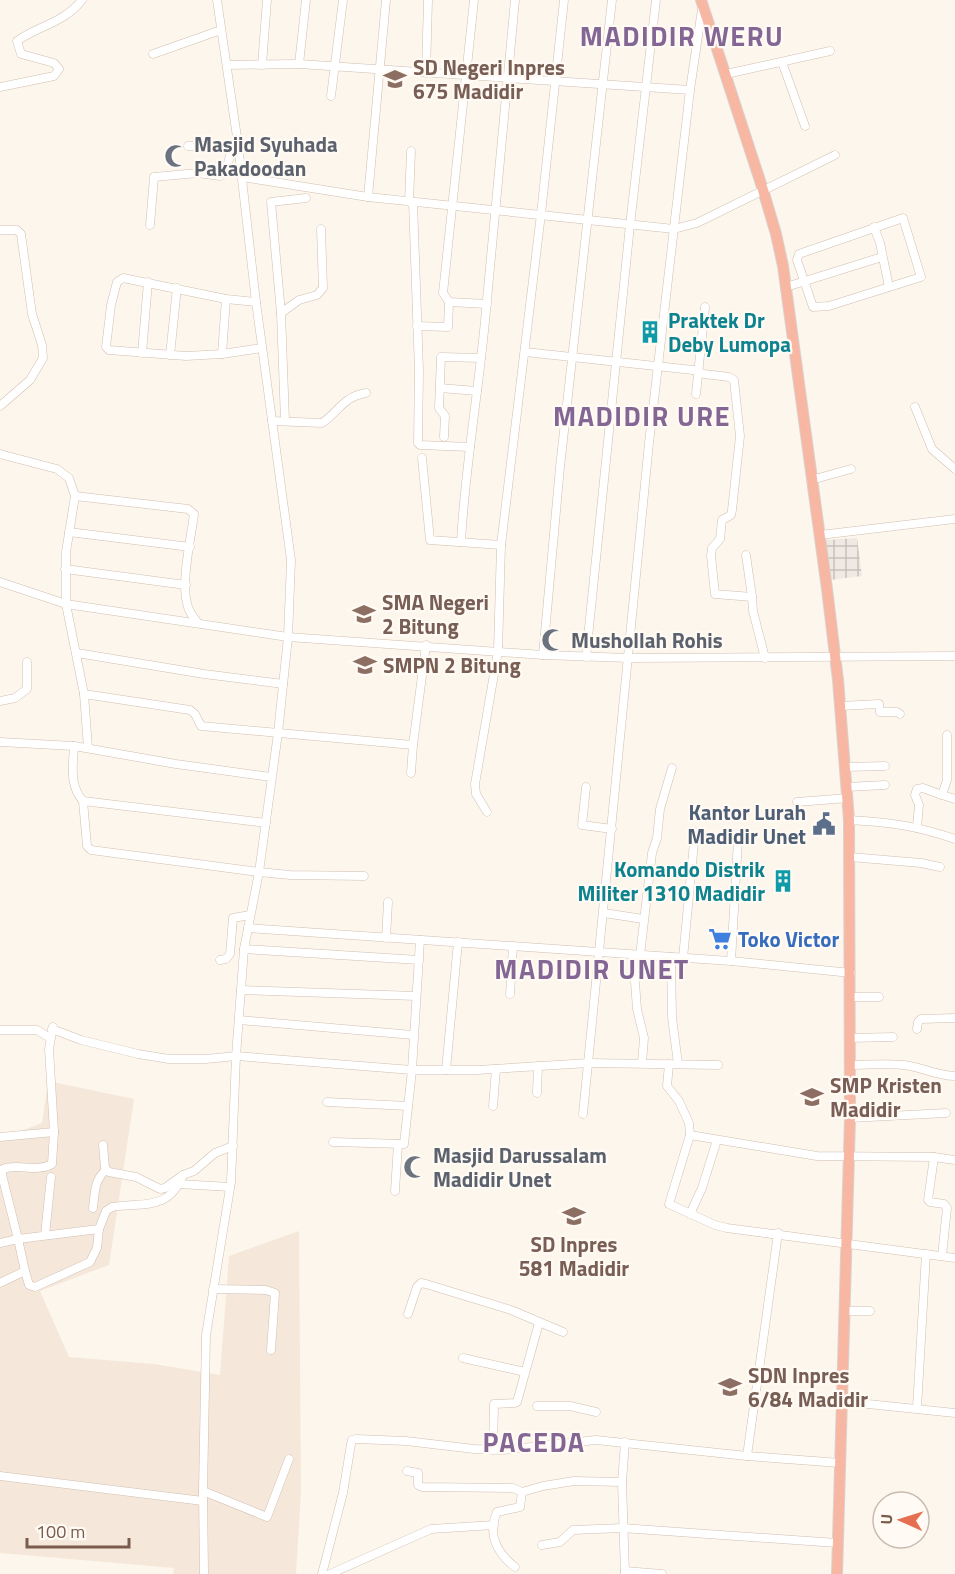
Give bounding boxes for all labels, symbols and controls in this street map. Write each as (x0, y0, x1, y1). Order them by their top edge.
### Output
district label: MADIDIR WERU (580, 15, 784, 56)
place label: SD Negeri Inpres 675 Madidir (413, 51, 565, 107)
school or university icon: SD Negeri Inpres 675 Madidir (382, 66, 408, 92)
place label: Masjid Syuhada Pakadoodan (194, 128, 338, 184)
mosque icon: Masjid Syuhada Pakadoodan (163, 143, 189, 169)
place label: Praktek Dr Deby Lumopa (668, 304, 791, 360)
building icon: Praktek Dr Deby Lumopa (637, 319, 663, 345)
district label: MADIDIR URE (553, 395, 731, 436)
place label: SMA Negeri 2 Bitung (382, 586, 489, 642)
school or university icon: SMA Negeri 2 Bitung (351, 601, 377, 627)
place label: Mushollah Rohis (571, 624, 723, 656)
mosque icon: Mushollah Rohis (540, 627, 566, 653)
place label: SMPN 2 Bitung (383, 649, 521, 681)
school or university icon: SMPN 2 Bitung (352, 652, 378, 678)
place label: Kantor Lurah Madidir Unet (687, 796, 806, 852)
public building icon: Kantor Lurah Madidir Unet (811, 811, 837, 837)
place label: Komando Distrik Militer 1310 Madidir (578, 853, 765, 909)
building icon: Komando Distrik Militer 1310 Madidir (770, 868, 796, 894)
place label: Toko Victor (738, 923, 839, 955)
supermarket icon: Toko Victor (707, 926, 733, 952)
district label: MADIDIR UNET (494, 948, 690, 989)
place label: SMP Kristen Madidir (830, 1069, 942, 1125)
school or university icon: SMP Kristen Madidir (799, 1084, 825, 1110)
place label: Masjid Darussalam Madidir Unet (433, 1139, 607, 1195)
mosque icon: Masjid Darussalam Madidir Unet (402, 1154, 428, 1180)
school or university icon: SD Inpres 581 Madidir (561, 1203, 587, 1229)
place label: SD Inpres 581 Madidir (519, 1228, 629, 1284)
place label: SDN Inpres 6/84 Madidir (748, 1359, 868, 1415)
school or university icon: SDN Inpres 6/84 Madidir (717, 1374, 743, 1400)
district label: PACEDA (482, 1421, 586, 1462)
north arrow (871, 1490, 931, 1550)
scale bar (27, 1511, 129, 1549)
text: U (874, 1513, 898, 1525)
text: 100 m (36, 1518, 85, 1545)

